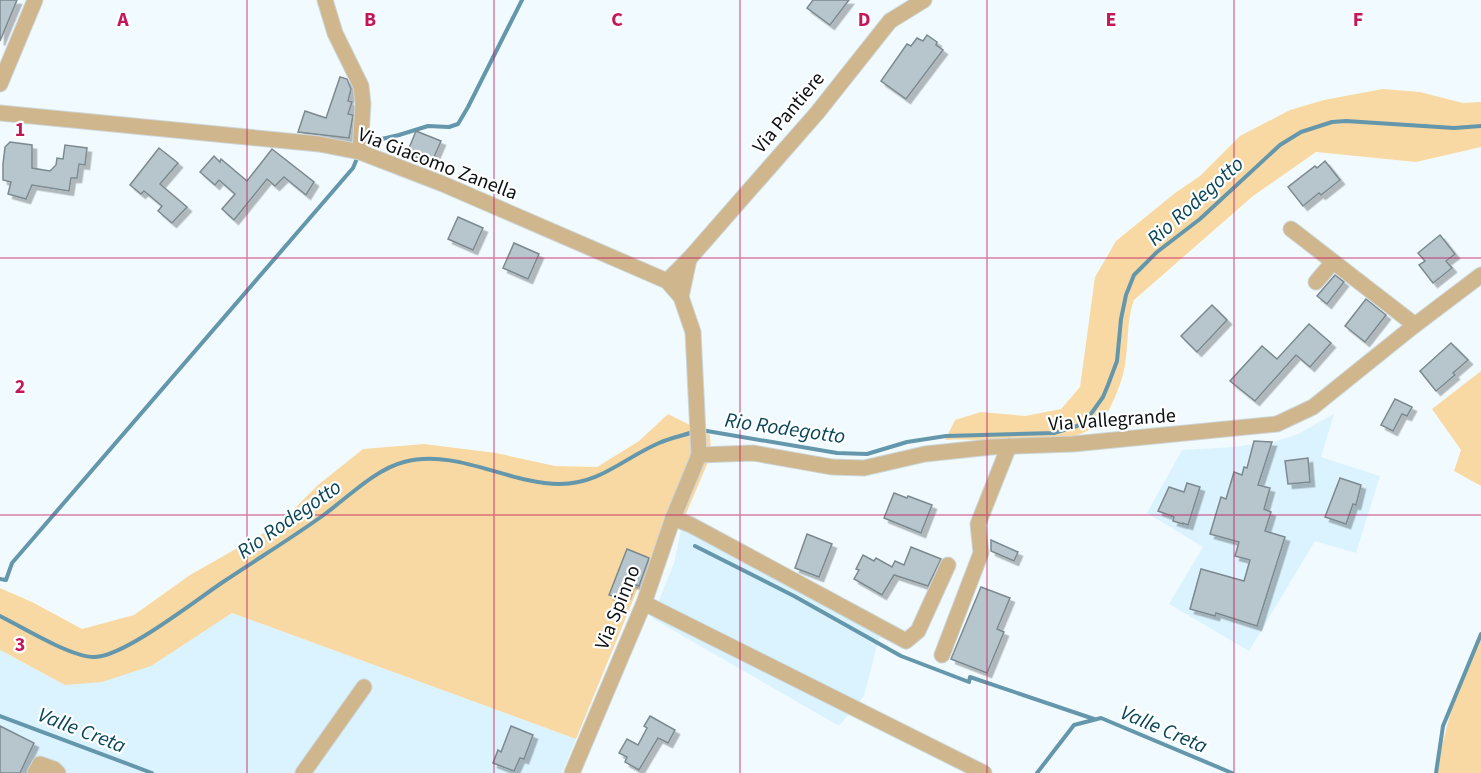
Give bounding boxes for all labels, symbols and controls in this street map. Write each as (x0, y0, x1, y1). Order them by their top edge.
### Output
text: A (116, 6, 129, 34)
text: B (364, 6, 376, 34)
text: C (611, 6, 623, 34)
text: D (858, 6, 870, 34)
text: E (1106, 6, 1116, 34)
text: F (1353, 6, 1363, 34)
street label: Via Pantiere (746, 66, 831, 160)
text: 1 (15, 116, 25, 144)
street label: Via Giacomo Zanella (354, 121, 522, 207)
water label: Rio Rodegotto (1140, 149, 1250, 253)
text: 2 (15, 373, 25, 401)
street label: Via Vallegrande (1047, 402, 1177, 438)
water label: Rio Rodegotto (723, 405, 847, 451)
water label: Rio Rodegotto (231, 472, 347, 566)
street label: Via Spinno (588, 561, 648, 654)
text: 3 (15, 631, 25, 659)
water label: Valle Creta (1116, 697, 1212, 761)
water label: Valle Creta (34, 700, 130, 760)

